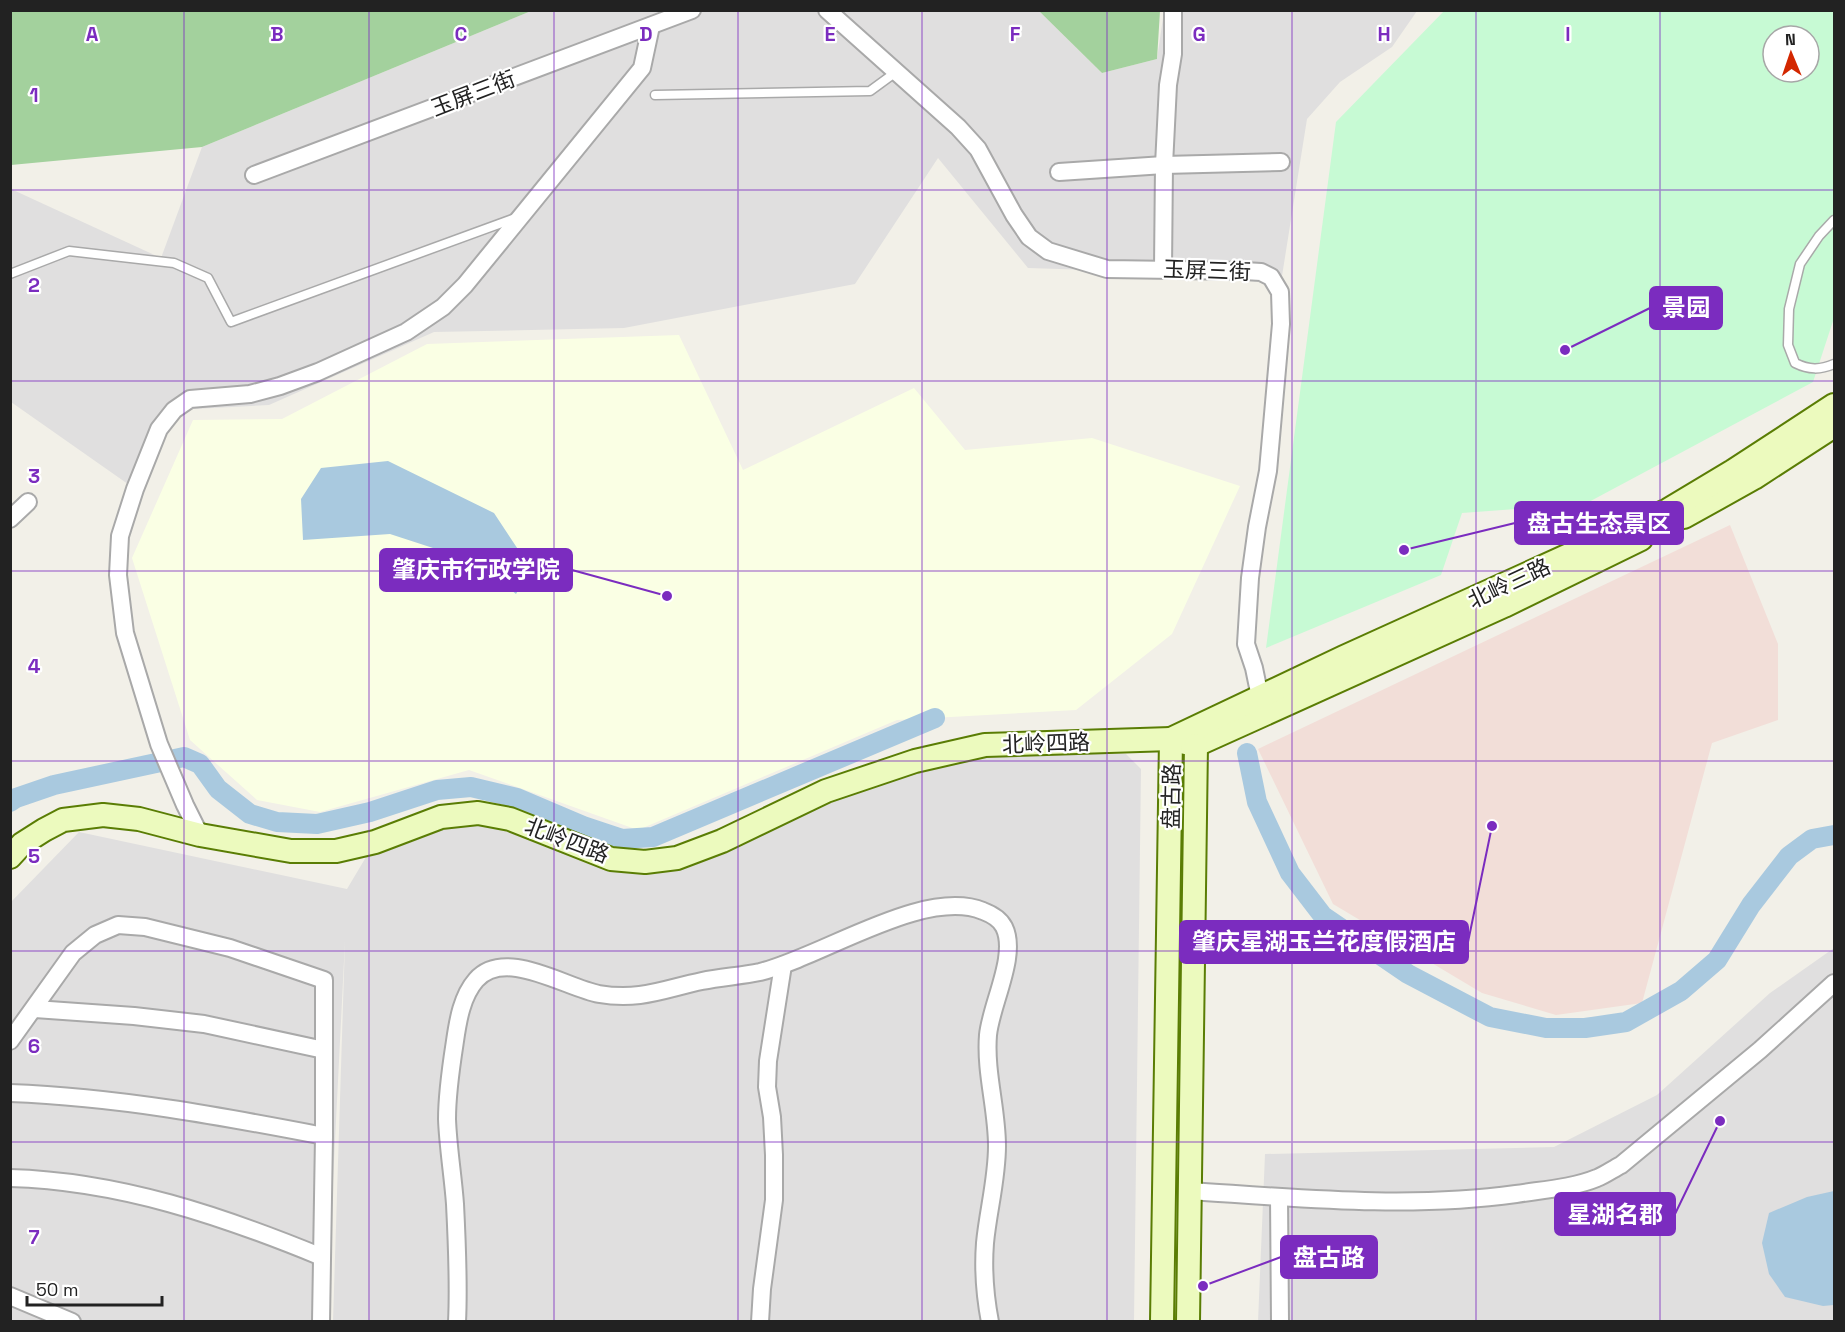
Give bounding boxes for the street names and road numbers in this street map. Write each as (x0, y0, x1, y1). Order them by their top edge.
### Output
street label: 玉屏三街 (427, 64, 519, 122)
street label: 玉屏三街 (1163, 254, 1251, 286)
street label: 北岭三路 (1463, 552, 1555, 614)
street label: 北岭四路 (1002, 727, 1090, 759)
street label: 盘古路 (1156, 763, 1186, 829)
street label: 北岭四路 (521, 811, 613, 869)

